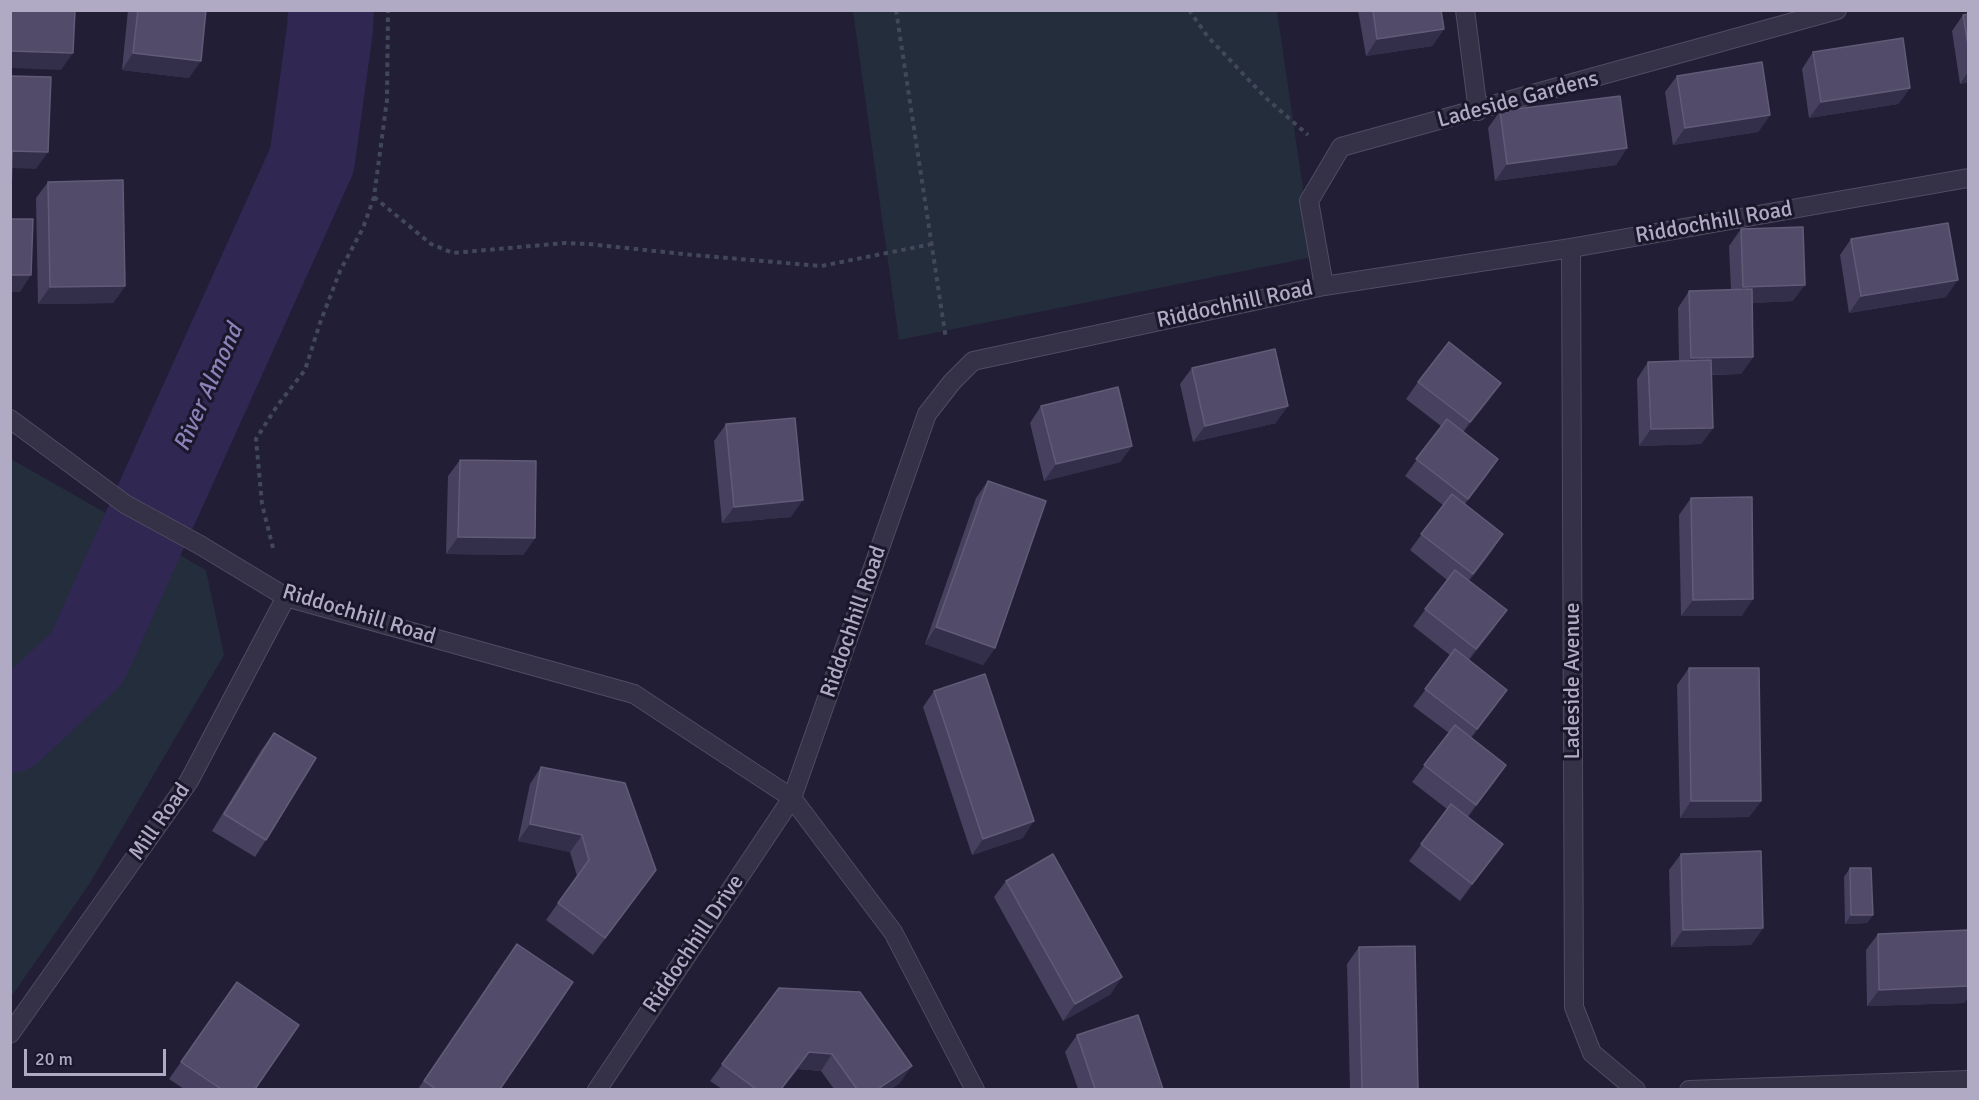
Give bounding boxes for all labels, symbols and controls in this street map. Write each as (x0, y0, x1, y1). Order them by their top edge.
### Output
street label: Ladeside Gardens (1435, 66, 1601, 134)
street label: Riddochhill Road (1633, 196, 1795, 250)
street label: Riddochhill Road (1155, 276, 1315, 334)
water label: River Almond (168, 320, 250, 456)
street label: Riddochhill Road (816, 543, 892, 701)
street label: Riddochhill Road (279, 579, 439, 651)
street label: Ladeside Avenue (1560, 603, 1586, 759)
street label: Mill Road (124, 778, 196, 866)
street label: Riddochhill Drive (638, 870, 750, 1018)
scale bar (27, 1037, 170, 1075)
text: 20 m (35, 1048, 73, 1070)

